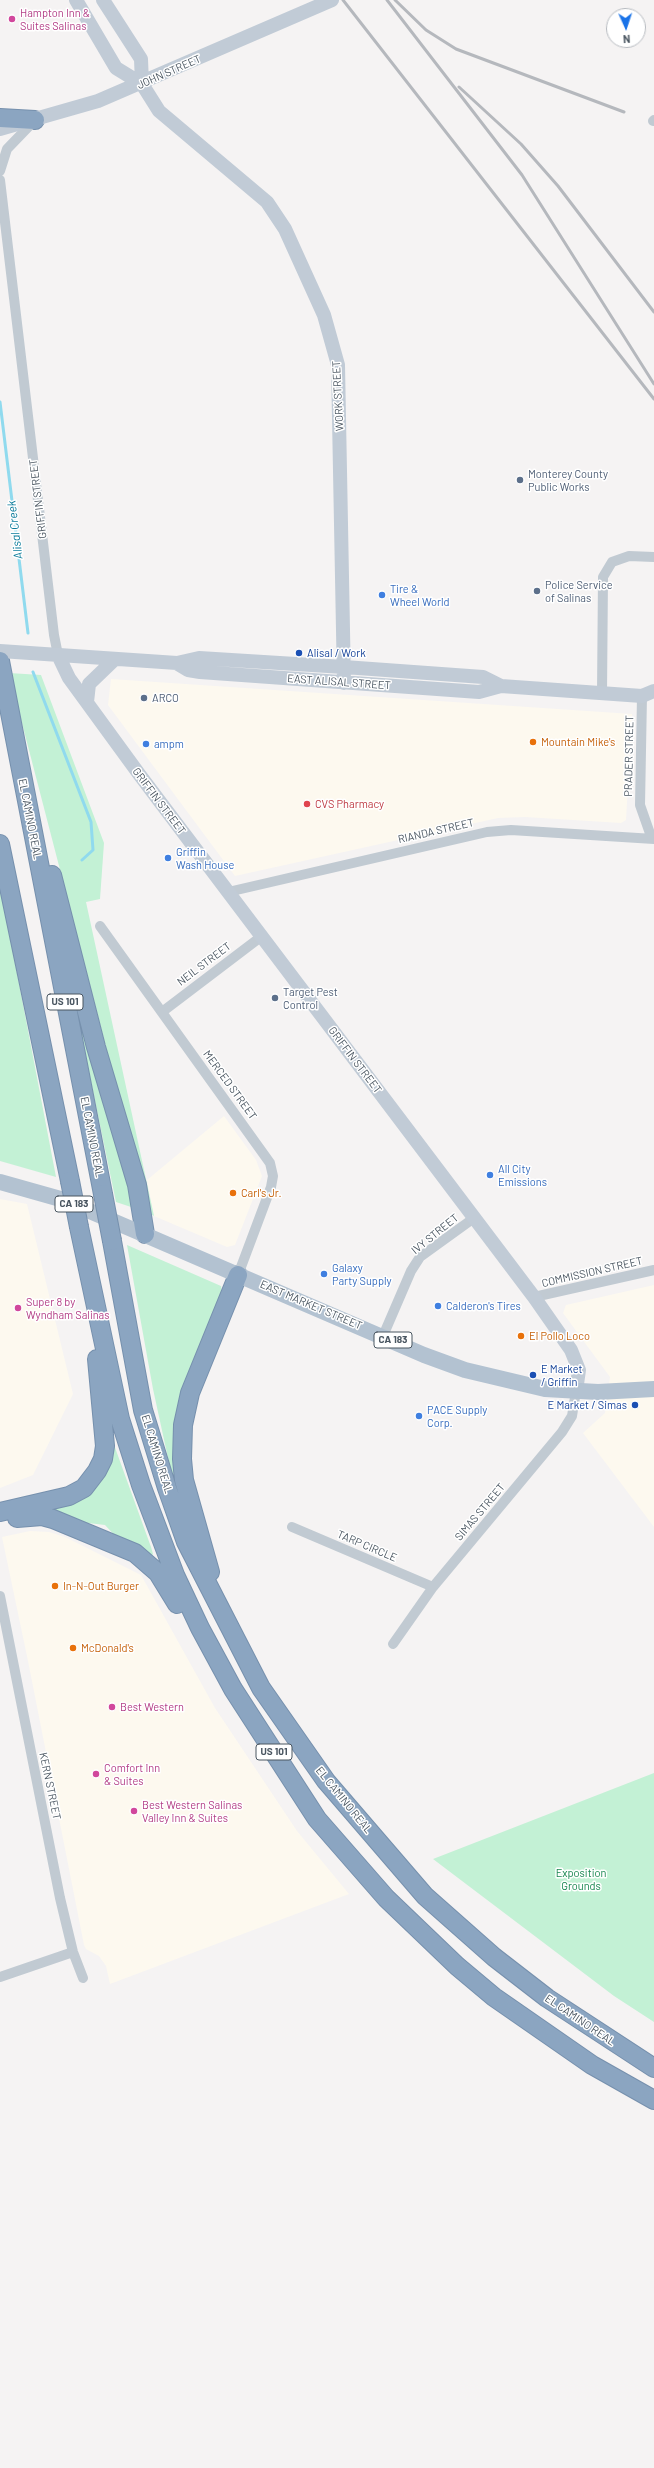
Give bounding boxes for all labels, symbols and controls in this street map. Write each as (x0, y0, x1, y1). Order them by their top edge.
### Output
place label: Hampton Inn & Suites Salinas (20, 6, 90, 32)
north arrow (606, 8, 646, 48)
marker: Hampton Inn & Suites Salinas (7, 14, 17, 24)
text: N (623, 33, 631, 46)
street label: JOHN STREET (135, 52, 203, 92)
street label: WORK STREET (330, 360, 346, 432)
street label: GRIFFIN STREET (27, 458, 49, 540)
place label: Monterey County Public Works (528, 467, 608, 493)
marker: Monterey County Public Works (515, 475, 525, 485)
water label: Alisal Creek (4, 500, 26, 560)
place label: Police Service of Salinas (545, 578, 613, 604)
place label: Tire & Wheel World (390, 582, 450, 608)
marker: Police Service of Salinas (532, 586, 542, 596)
marker: Tire & Wheel World (377, 590, 387, 600)
place label: Alisal / Work (307, 646, 366, 660)
marker: Alisal / Work (294, 648, 304, 658)
street label: EAST ALISAL STREET (287, 672, 391, 692)
place label: ARCO (152, 691, 179, 705)
marker: ARCO (139, 693, 149, 703)
street label: PRADER STREET (622, 715, 636, 797)
place label: Mountain Mike's (541, 735, 615, 749)
place label: ampm (154, 737, 184, 751)
marker: Mountain Mike's (528, 737, 538, 747)
marker: ampm (141, 739, 151, 749)
street label: GRIFFIN STREET (130, 765, 188, 837)
street label: EL CAMINO REAL (16, 778, 44, 860)
place label: CVS Pharmacy (315, 797, 384, 811)
marker: CVS Pharmacy (302, 799, 312, 809)
street label: RIANDA STREET (397, 816, 475, 846)
place label: Griffin Wash House (176, 845, 234, 871)
marker: Griffin Wash House (163, 853, 173, 863)
street label: NEIL STREET (174, 939, 234, 989)
place label: Target Pest Control (283, 985, 338, 1011)
marker: Target Pest Control (270, 993, 280, 1003)
road number: US 101 (47, 994, 83, 1010)
street label: GRIFFIN STREET (326, 1024, 384, 1096)
street label: MERCED STREET (200, 1048, 260, 1122)
street label: EL CAMINO REAL (78, 1096, 106, 1178)
place label: All City Emissions (498, 1162, 547, 1188)
marker: All City Emissions (485, 1170, 495, 1180)
place label: Carl's Jr. (241, 1186, 281, 1200)
marker: Carl's Jr. (228, 1188, 238, 1198)
road number: CA 183 (55, 1196, 93, 1212)
street label: IVY STREET (409, 1211, 461, 1257)
street label: COMMISSION STREET (540, 1254, 644, 1290)
place label: Galaxy Party Supply (332, 1261, 392, 1287)
marker: Galaxy Party Supply (319, 1269, 329, 1279)
street label: EAST MARKET STREET (258, 1278, 364, 1332)
place label: Super 8 by Wyndham Salinas (26, 1295, 110, 1321)
place label: Calderon's Tires (446, 1299, 521, 1313)
marker: Calderon's Tires (433, 1301, 443, 1311)
marker: Super 8 by Wyndham Salinas (13, 1303, 23, 1313)
place label: El Pollo Loco (529, 1329, 590, 1343)
marker: El Pollo Loco (516, 1331, 526, 1341)
road number: CA 183 (374, 1332, 412, 1348)
place label: E Market / Griffin (541, 1362, 582, 1388)
marker: E Market / Griffin (528, 1370, 538, 1380)
place label: E Market / Simas (548, 1398, 627, 1412)
marker: E Market / Simas (630, 1400, 640, 1410)
place label: PACE Supply Corp. (427, 1403, 487, 1429)
marker: PACE Supply Corp. (414, 1411, 424, 1421)
street label: EL CAMINO REAL (139, 1413, 175, 1495)
street label: SIMAS STREET (452, 1481, 508, 1543)
street label: TARP CIRCLE (335, 1527, 399, 1565)
place label: In-N-Out Burger (63, 1579, 139, 1593)
marker: In-N-Out Burger (50, 1581, 60, 1591)
place label: McDonald's (81, 1641, 134, 1655)
marker: McDonald's (68, 1643, 78, 1653)
place label: Best Western (120, 1700, 184, 1714)
marker: Best Western (107, 1702, 117, 1712)
road number: US 101 (256, 1744, 292, 1760)
street label: KERN STREET (36, 1751, 64, 1821)
place label: Comfort Inn & Suites (104, 1761, 160, 1787)
street label: EL CAMINO REAL (313, 1764, 375, 1836)
marker: Comfort Inn & Suites (91, 1769, 101, 1779)
place label: Best Western Salinas Valley Inn & Suites (142, 1798, 242, 1824)
marker: Best Western Salinas Valley Inn & Suites (129, 1806, 139, 1816)
park label: Exposition Grounds (556, 1866, 606, 1892)
street label: EL CAMINO REAL (542, 1992, 618, 2048)

